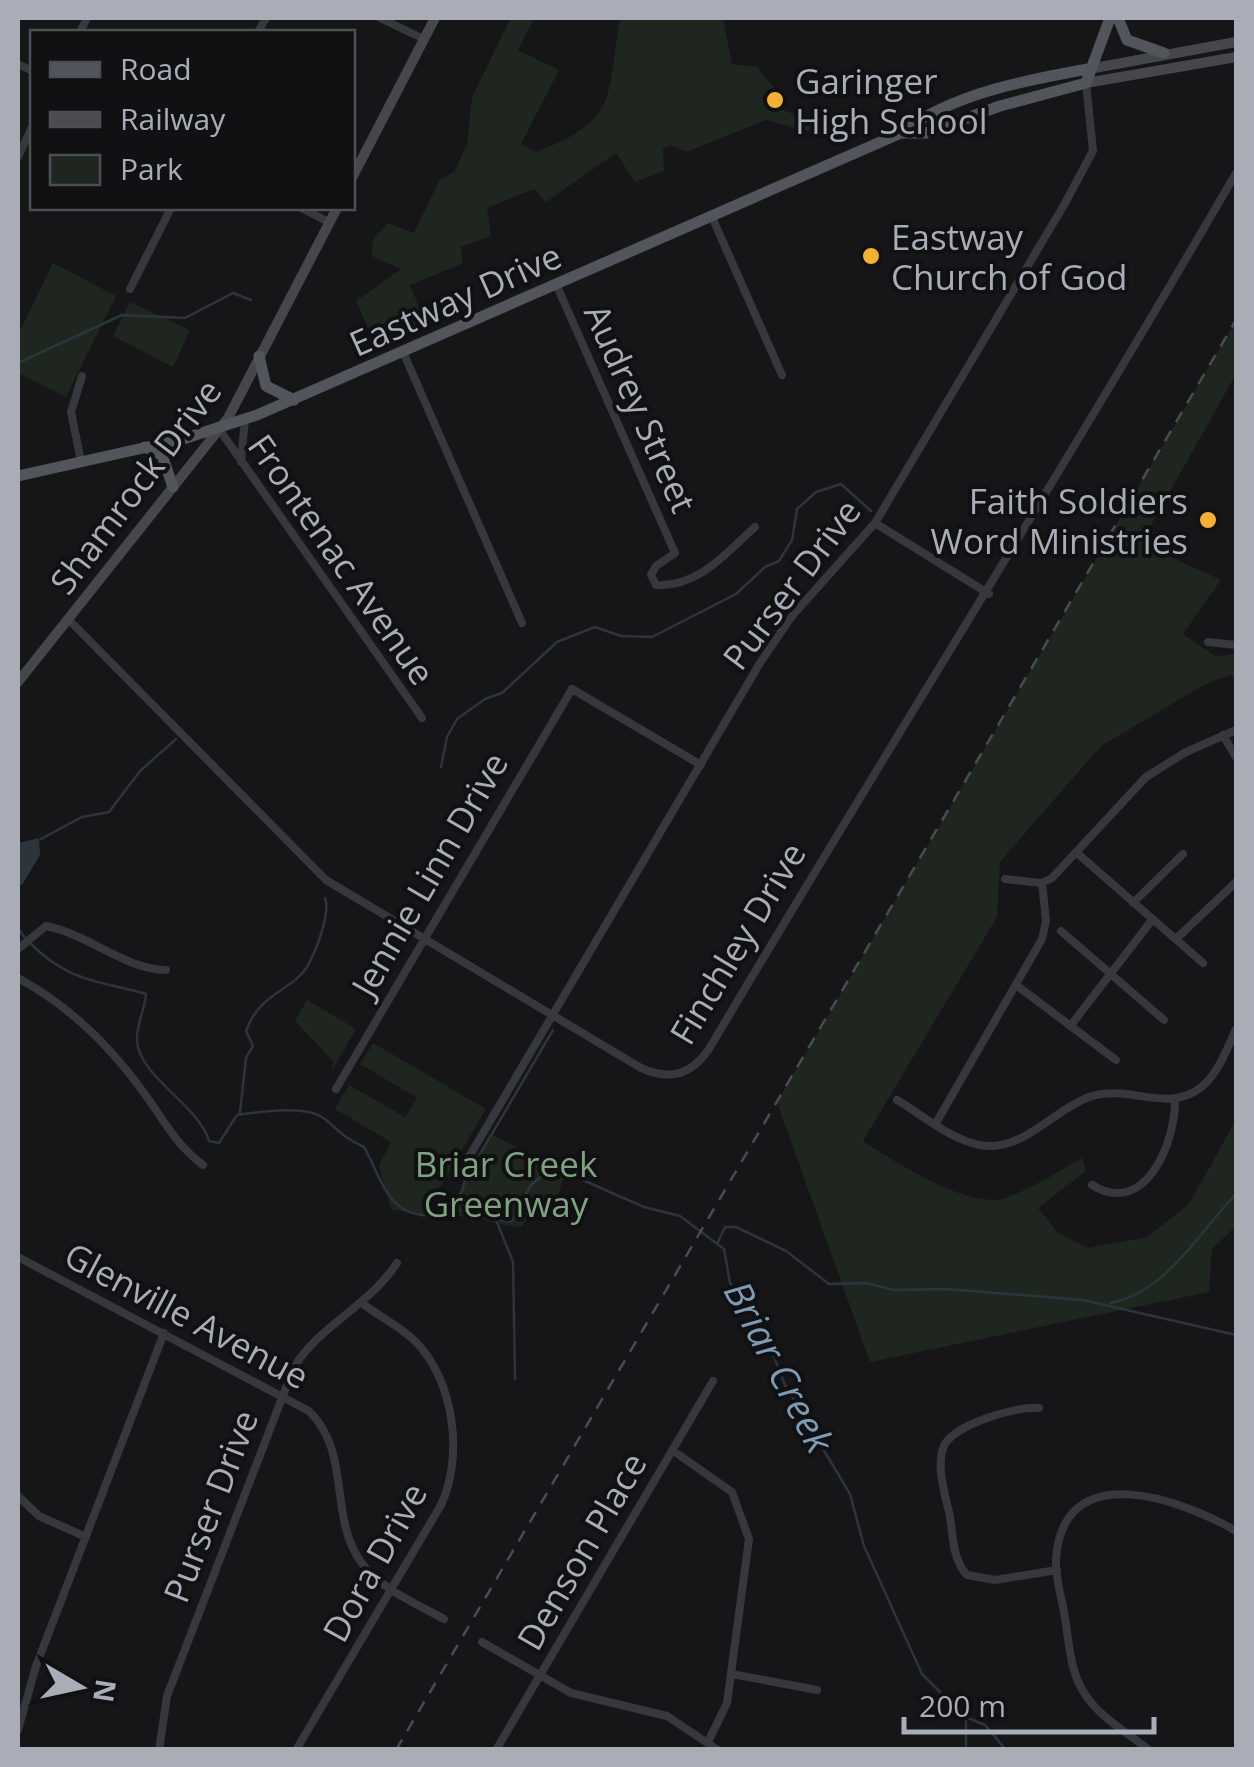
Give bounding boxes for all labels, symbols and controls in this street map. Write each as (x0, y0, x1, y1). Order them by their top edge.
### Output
legend (30, 30, 355, 210)
text: Road (120, 48, 192, 89)
place label: Garinger High School (795, 57, 988, 144)
marker: Garinger High School (764, 89, 786, 111)
text: Railway (120, 98, 226, 139)
text: Park (120, 148, 183, 189)
place label: Eastway Church of God (891, 213, 1127, 300)
street label: Eastway Drive (342, 231, 568, 367)
marker: Eastway Church of God (860, 245, 882, 267)
street label: Audrey Street (574, 296, 708, 520)
street label: Shamrock Drive (39, 369, 231, 603)
street label: Frontenac Avenue (238, 424, 446, 694)
place label: Faith Soldiers Word Ministries (931, 477, 1188, 564)
street label: Purser Drive (711, 489, 871, 679)
marker: Faith Soldiers Word Ministries (1197, 509, 1219, 531)
street label: Jennie Linn Drive (339, 743, 518, 1007)
street label: Finchley Drive (658, 833, 816, 1053)
park label: Briar Creek Greenway (415, 1140, 598, 1227)
street label: Glenville Avenue (57, 1231, 317, 1399)
water label: Briar Creek (713, 1271, 848, 1462)
street label: Purser Drive (152, 1403, 268, 1609)
street label: Denson Place (506, 1444, 656, 1658)
street label: Dora Drive (311, 1474, 437, 1650)
north arrow (30, 1637, 130, 1737)
scale bar (904, 1672, 1154, 1734)
text: N (85, 1677, 126, 1705)
text: 200 m (919, 1685, 1006, 1726)

